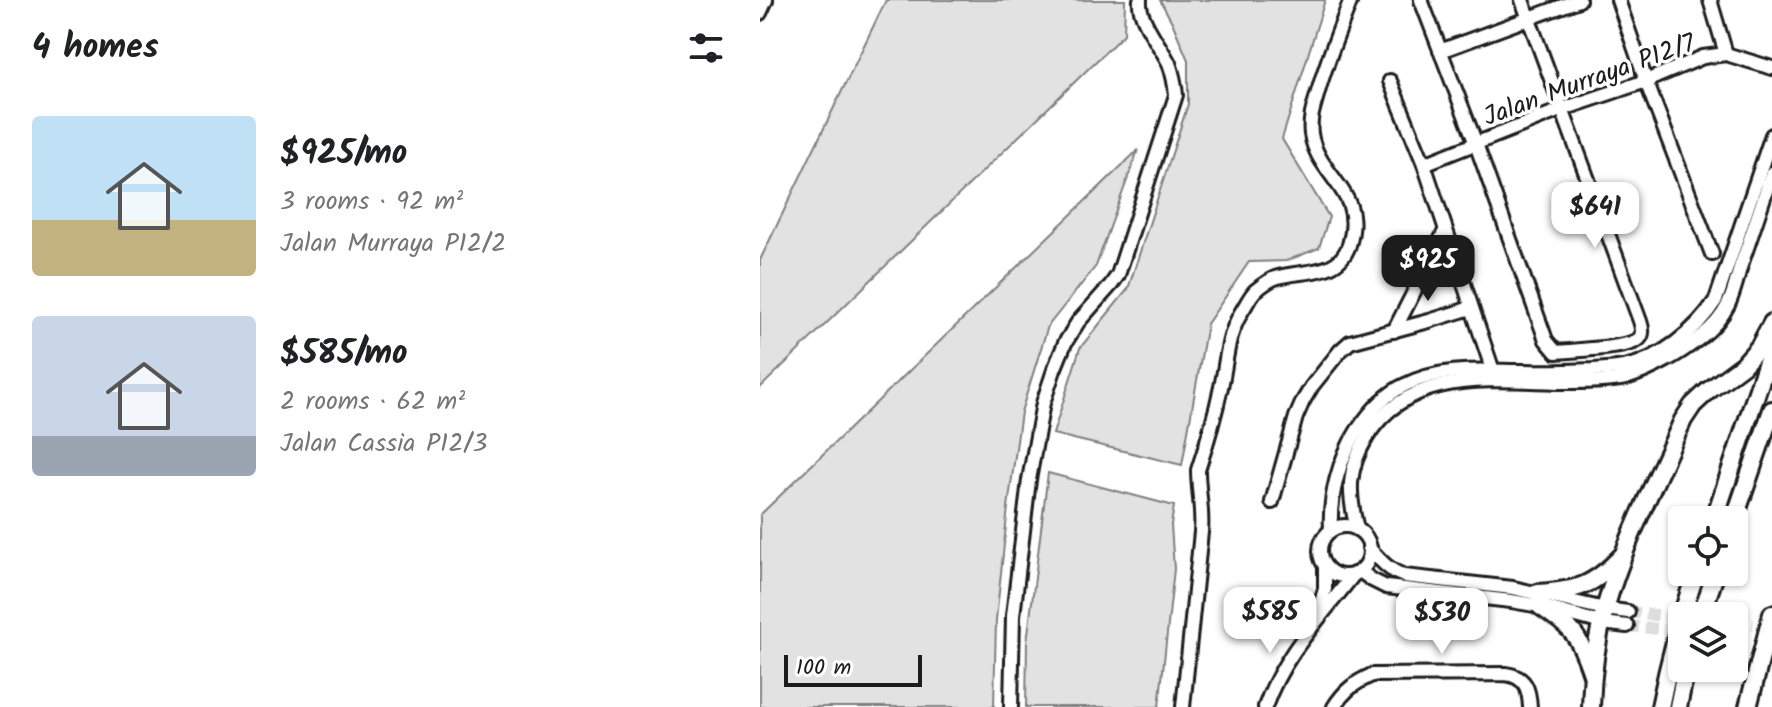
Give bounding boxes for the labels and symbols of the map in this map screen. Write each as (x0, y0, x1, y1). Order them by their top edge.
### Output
street label: Jalan Murraya P12/7 (1478, 23, 1703, 139)
pin: $641 (1548, 182, 1642, 250)
pin: $925 (1381, 235, 1475, 303)
pin: $585 (1223, 587, 1317, 655)
pin: $530 (1395, 588, 1489, 656)
scale bar (784, 651, 922, 687)

